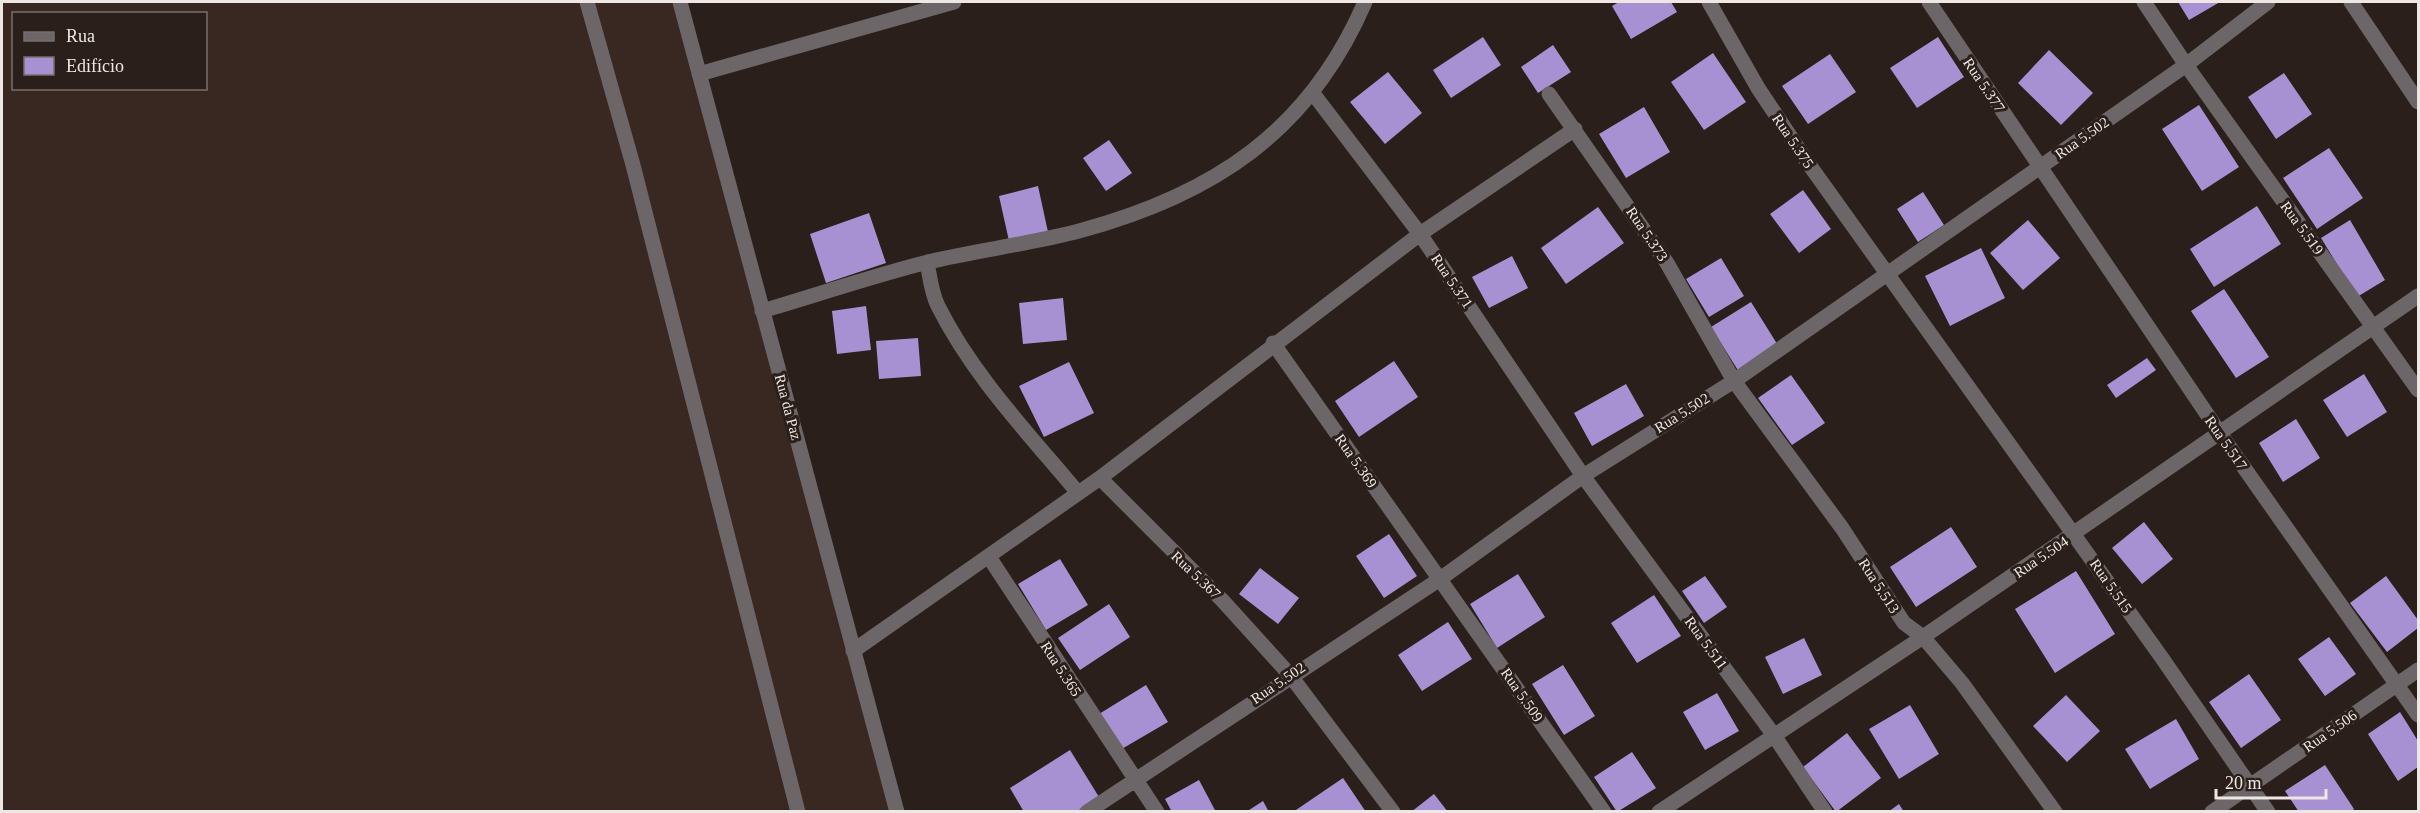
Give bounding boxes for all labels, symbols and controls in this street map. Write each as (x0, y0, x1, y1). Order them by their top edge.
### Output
legend (12, 12, 207, 90)
text: Rua (66, 26, 95, 46)
street label: Rua 5.377 (1960, 55, 2008, 115)
text: Edifício (66, 56, 124, 76)
street label: Rua 5.375 (1769, 111, 1817, 171)
street label: Rua 5.502 (2052, 114, 2112, 162)
street label: Rua 5.519 (2277, 198, 2327, 258)
street label: Rua 5.373 (1623, 204, 1671, 264)
street label: Rua 5.371 (1428, 251, 1476, 311)
street label: Rua da Paz (772, 372, 805, 442)
street label: Rua 5.502 (1652, 390, 1712, 436)
street label: Rua 5.517 (2202, 413, 2251, 473)
street label: Rua 5.369 (1332, 431, 1380, 491)
street label: Rua 5.504 (2011, 533, 2071, 581)
street label: Rua 5.367 (1168, 548, 1224, 603)
street label: Rua 5.513 (1855, 556, 1903, 616)
street label: Rua 5.515 (2087, 556, 2135, 616)
street label: Rua 5.511 (1682, 614, 1730, 672)
street label: Rua 5.365 (1037, 639, 1085, 699)
street label: Rua 5.502 (1248, 659, 1308, 707)
street label: Rua 5.509 (1498, 665, 1546, 725)
street label: Rua 5.506 (2300, 706, 2360, 755)
scale bar (2216, 762, 2326, 800)
text: 20 m (2225, 773, 2262, 793)

